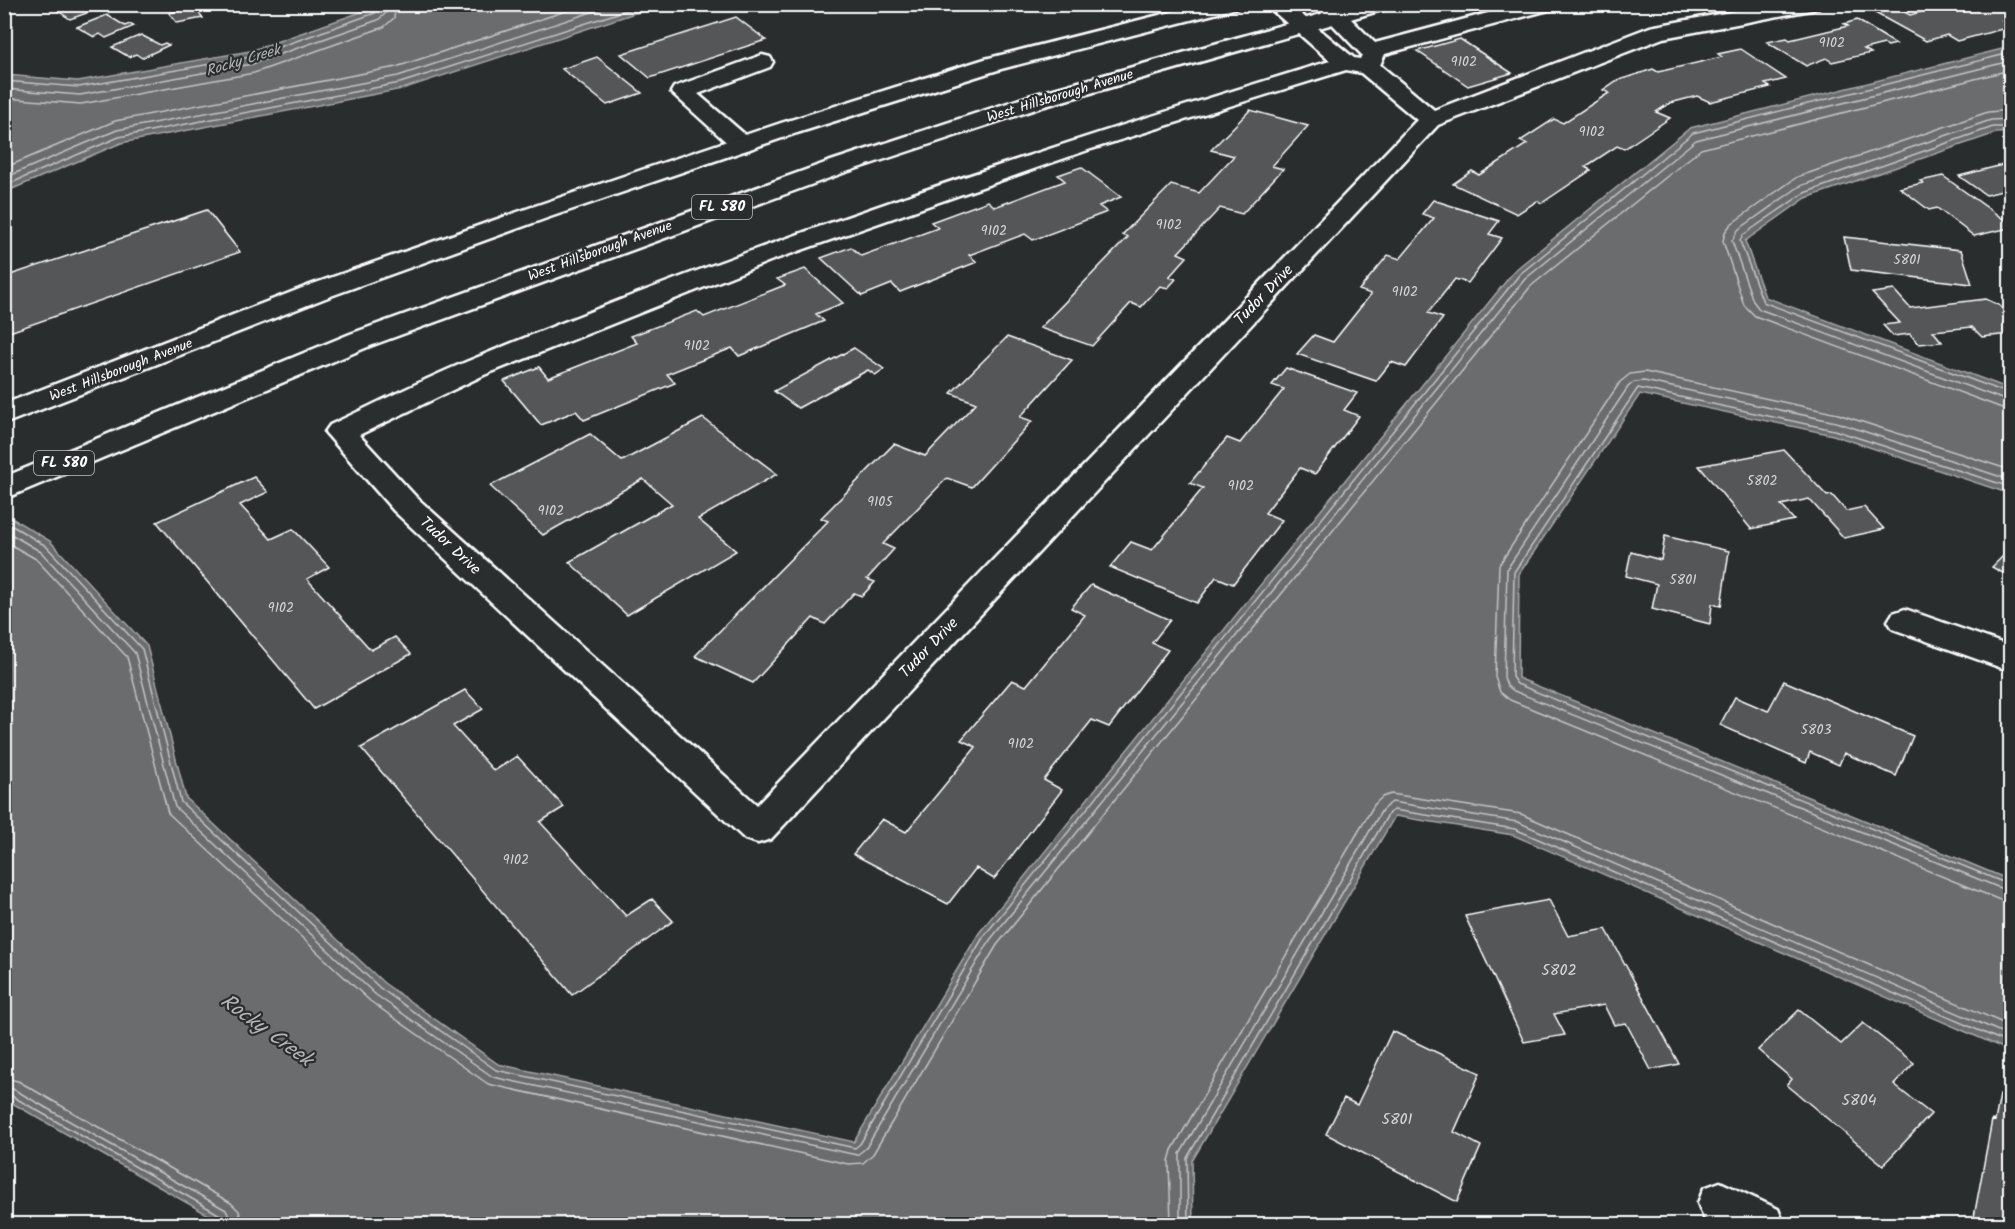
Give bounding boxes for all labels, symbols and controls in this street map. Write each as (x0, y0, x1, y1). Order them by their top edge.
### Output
house number: 9102 (1819, 32, 1845, 54)
water label: Rocky Creek (203, 38, 285, 84)
house number: 9102 (1451, 51, 1477, 73)
street label: West Hillsborough Avenue (984, 63, 1137, 129)
house number: 9102 (1579, 121, 1605, 143)
road number: FL 580 (692, 195, 752, 219)
street label: West Hillsborough Avenue (525, 214, 676, 287)
house number: 9102 (1156, 214, 1182, 236)
house number: 9102 (981, 220, 1007, 242)
house number: 5801 (1893, 249, 1921, 271)
street label: Tudor Drive (1228, 259, 1300, 331)
house number: 9102 (1392, 281, 1418, 303)
street label: West Hillsborough Avenue (46, 332, 197, 408)
house number: 9102 (684, 335, 710, 357)
road number: FL 580 (34, 451, 94, 475)
house number: 5802 (1746, 470, 1778, 492)
house number: 9102 (1228, 475, 1254, 497)
house number: 9105 (867, 491, 894, 513)
house number: 9102 (538, 500, 564, 522)
street label: Tudor Drive (413, 511, 487, 581)
house number: 5801 (1669, 569, 1697, 591)
house number: 9102 (268, 597, 294, 619)
street label: Tudor Drive (893, 612, 965, 684)
house number: 5803 (1801, 719, 1831, 741)
house number: 9102 (1008, 733, 1034, 755)
house number: 9102 (503, 849, 529, 871)
house number: 5802 (1541, 958, 1577, 983)
water label: Rocky Creek (213, 986, 322, 1078)
house number: 5804 (1841, 1088, 1877, 1113)
house number: 5801 (1381, 1107, 1413, 1132)

